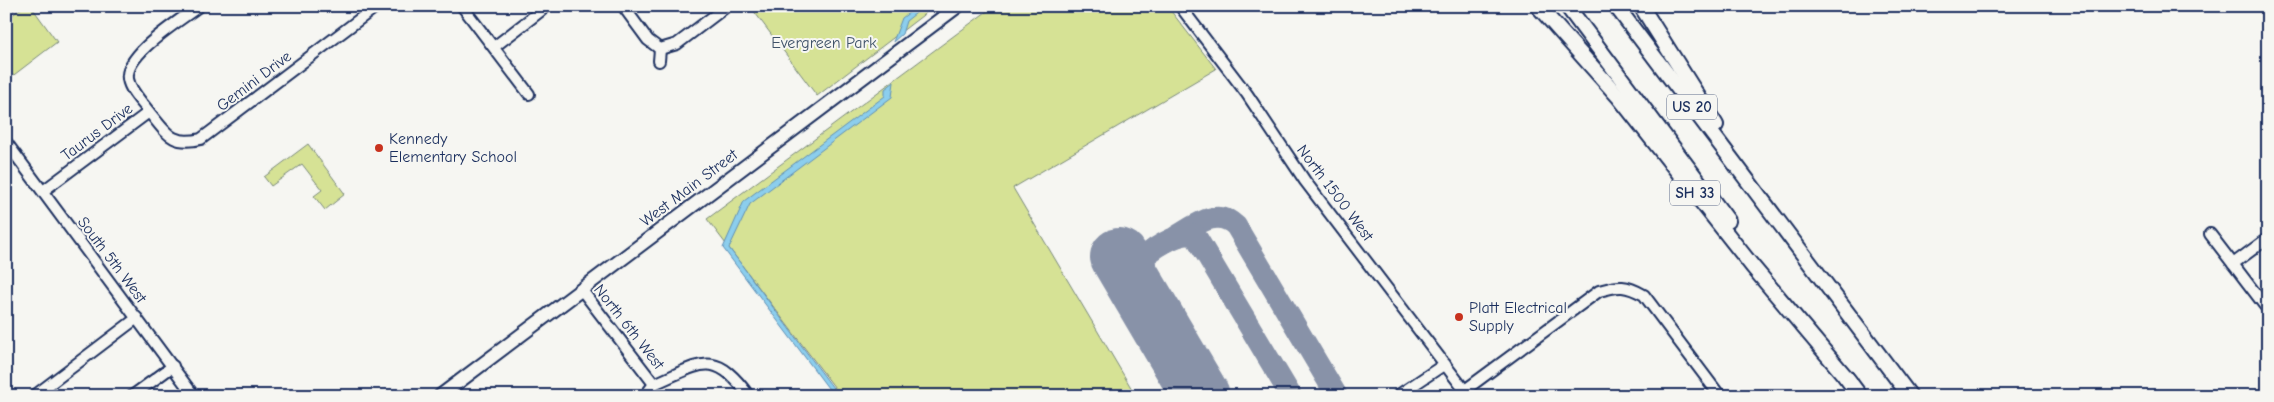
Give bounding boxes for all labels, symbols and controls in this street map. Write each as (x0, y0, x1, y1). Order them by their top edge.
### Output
park label: Evergreen Park (771, 34, 877, 52)
street label: Gemini Drive (213, 47, 295, 115)
road number: US 20 (1667, 94, 1717, 120)
street label: Taurus Drive (58, 99, 136, 165)
place label: Kennedy Elementary School (389, 130, 517, 166)
street label: North 1500 West (1293, 141, 1377, 245)
marker: Kennedy Elementary School (373, 142, 385, 154)
street label: West Main Street (637, 145, 741, 230)
road number: SH 33 (1670, 180, 1720, 206)
street label: South 5th West (74, 213, 150, 307)
street label: North 6th West (590, 281, 668, 373)
place label: Platt Electrical Supply (1469, 299, 1567, 335)
marker: Platt Electrical Supply (1453, 311, 1465, 323)

